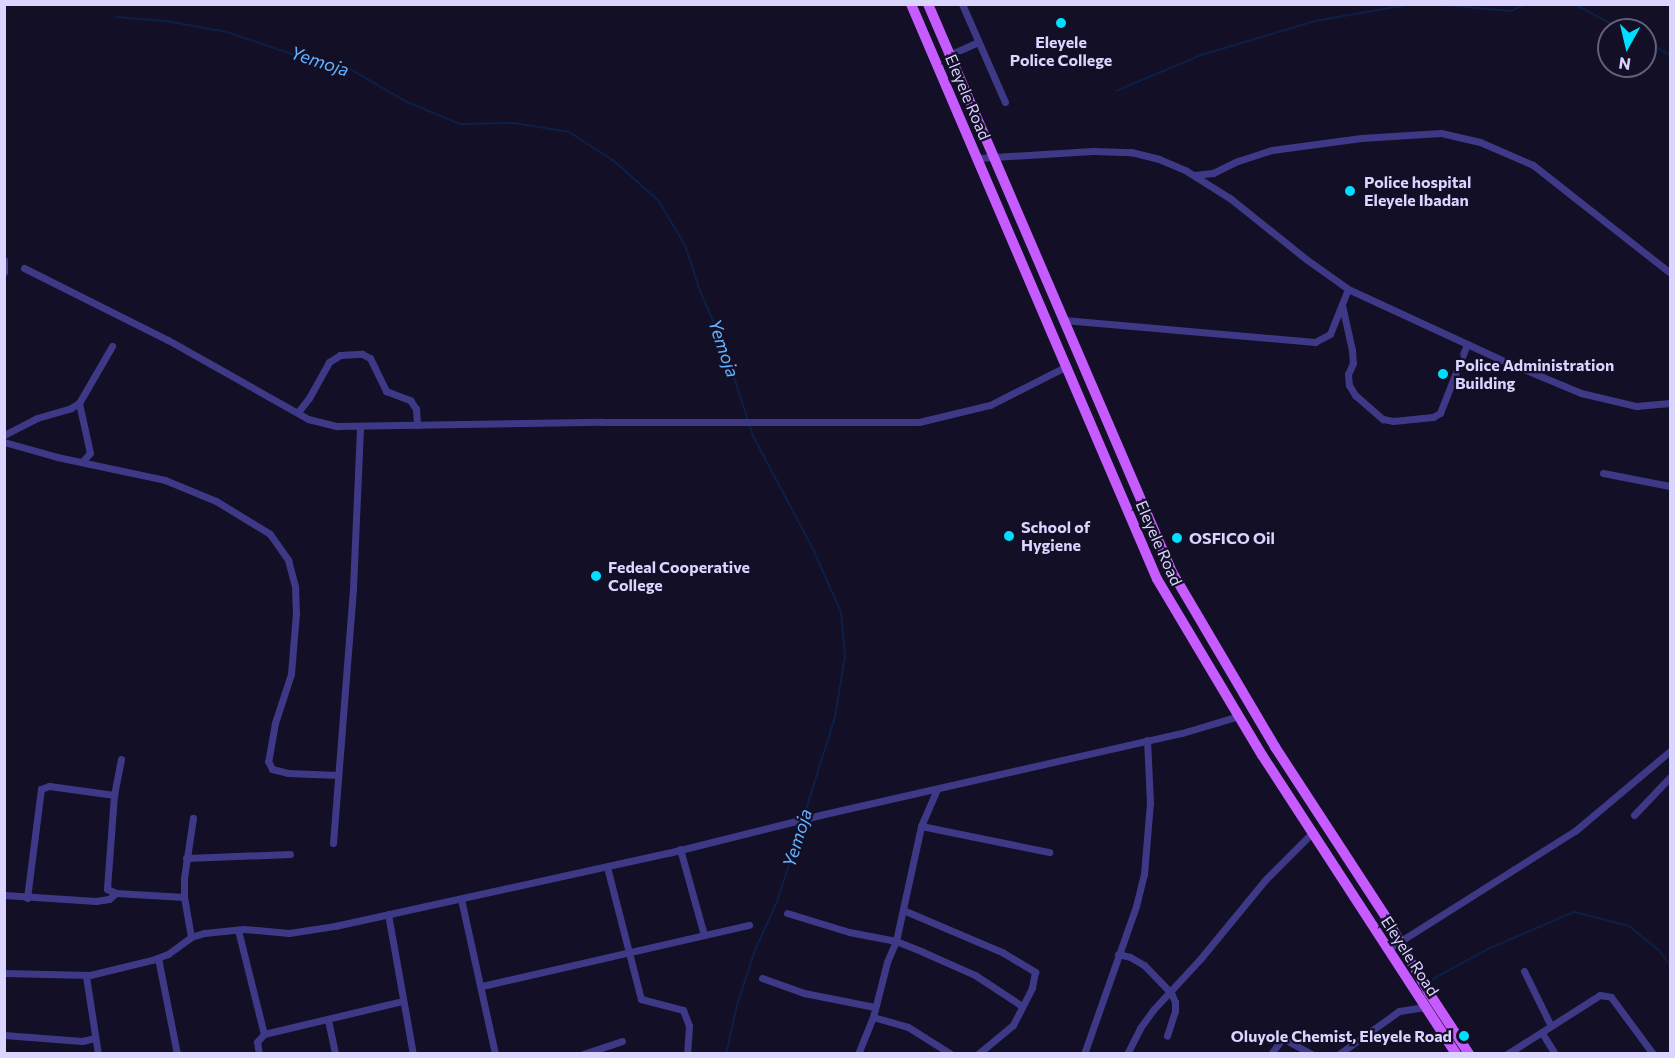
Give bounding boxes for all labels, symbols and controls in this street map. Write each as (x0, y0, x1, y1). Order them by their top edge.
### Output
marker: Eleyele Police College (1054, 16, 1068, 30)
north arrow (1597, 18, 1657, 78)
place label: Eleyele Police College (1010, 32, 1112, 70)
water label: Yemoja (288, 41, 352, 81)
street label: Eleyele Road (941, 51, 995, 143)
text: N (1617, 54, 1632, 75)
place label: Police hospital Eleyele Ibadan (1364, 172, 1471, 210)
marker: Police hospital Eleyele Ibadan (1341, 182, 1359, 200)
water label: Yemoja (704, 316, 744, 380)
place label: Police Administration Building (1455, 355, 1614, 393)
marker: Police Administration Building (1436, 367, 1450, 381)
street label: Eleyele Road (1132, 497, 1186, 589)
place label: School of Hygiene (1021, 517, 1090, 555)
place label: OSFICO Oil (1189, 528, 1275, 548)
marker: School of Hygiene (1002, 529, 1016, 543)
marker: OSFICO Oil (1170, 531, 1184, 545)
place label: Fedeal Cooperative College (608, 557, 750, 595)
marker: Fedeal Cooperative College (589, 569, 603, 583)
water label: Yemoja (778, 806, 816, 870)
street label: Eleyele Road (1377, 913, 1443, 999)
place label: Oluyole Chemist, Eleyele Road (1231, 1026, 1452, 1046)
marker: Oluyole Chemist, Eleyele Road (1457, 1029, 1471, 1043)

